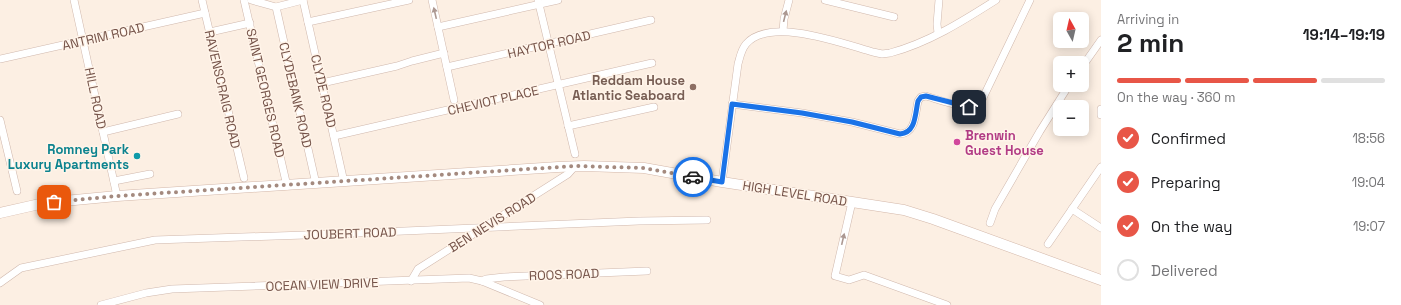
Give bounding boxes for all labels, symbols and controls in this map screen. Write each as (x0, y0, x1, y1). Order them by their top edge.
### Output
one-way arrow (432, 7, 438, 19)
one-way arrow (782, 9, 788, 21)
text: Arriving in (1117, 11, 1179, 28)
north arrow (1053, 12, 1089, 48)
map controls (1053, 12, 1089, 136)
street label: ANTRIM ROAD (60, 19, 146, 54)
text: 19:14–19:19 (1303, 25, 1385, 44)
text: 2 min (1117, 26, 1184, 60)
street label: SAINT GEORGES ROAD (242, 27, 289, 159)
street label: HAYTOR ROAD (506, 27, 592, 62)
street label: RAVENSCRAIG ROAD (201, 28, 244, 150)
street label: CLYDEBANK ROAD (275, 41, 316, 150)
street label: CLYDE ROAD (307, 53, 340, 129)
button: + (1053, 56, 1089, 92)
street label: HILL ROAD (81, 66, 110, 130)
place label: Reddam House Atlantic Seaboard (572, 72, 685, 104)
street label: CHEVIOT PLACE (446, 82, 540, 119)
marker: Reddam House Atlantic Seaboard (688, 82, 698, 92)
text: On the way · 360 m (1117, 89, 1235, 106)
pin (952, 90, 986, 124)
icon: home (958, 96, 980, 118)
button: − (1053, 100, 1089, 136)
place label: Brenwin Guest House (965, 127, 1044, 159)
icon: check (1117, 127, 1139, 149)
text: Confirmed (1151, 129, 1226, 148)
text: 18:56 (1352, 130, 1385, 147)
marker: Brenwin Guest House (952, 137, 962, 147)
place label: Romney Park Luxury Apartments (8, 141, 130, 173)
marker: Romney Park Luxury Apartments (132, 151, 142, 161)
courier (673, 157, 713, 197)
icon: car (682, 166, 704, 188)
icon: check (1117, 171, 1139, 193)
text: Preparing (1151, 173, 1221, 192)
text: 19:04 (1352, 174, 1385, 191)
street label: HIGH LEVEL ROAD (741, 177, 848, 210)
pin (37, 185, 71, 219)
street label: BEN NEVIS ROAD (445, 189, 539, 256)
icon: bag (43, 191, 65, 213)
icon: check (1117, 215, 1139, 237)
text: On the way (1151, 217, 1232, 236)
text: 19:07 (1353, 218, 1385, 235)
street label: JOUBERT ROAD (303, 223, 397, 244)
one-way arrow (841, 233, 847, 245)
text: Delivered (1151, 261, 1218, 280)
street label: ROOS ROAD (528, 265, 600, 284)
street label: OCEAN VIEW DRIVE (265, 274, 379, 295)

